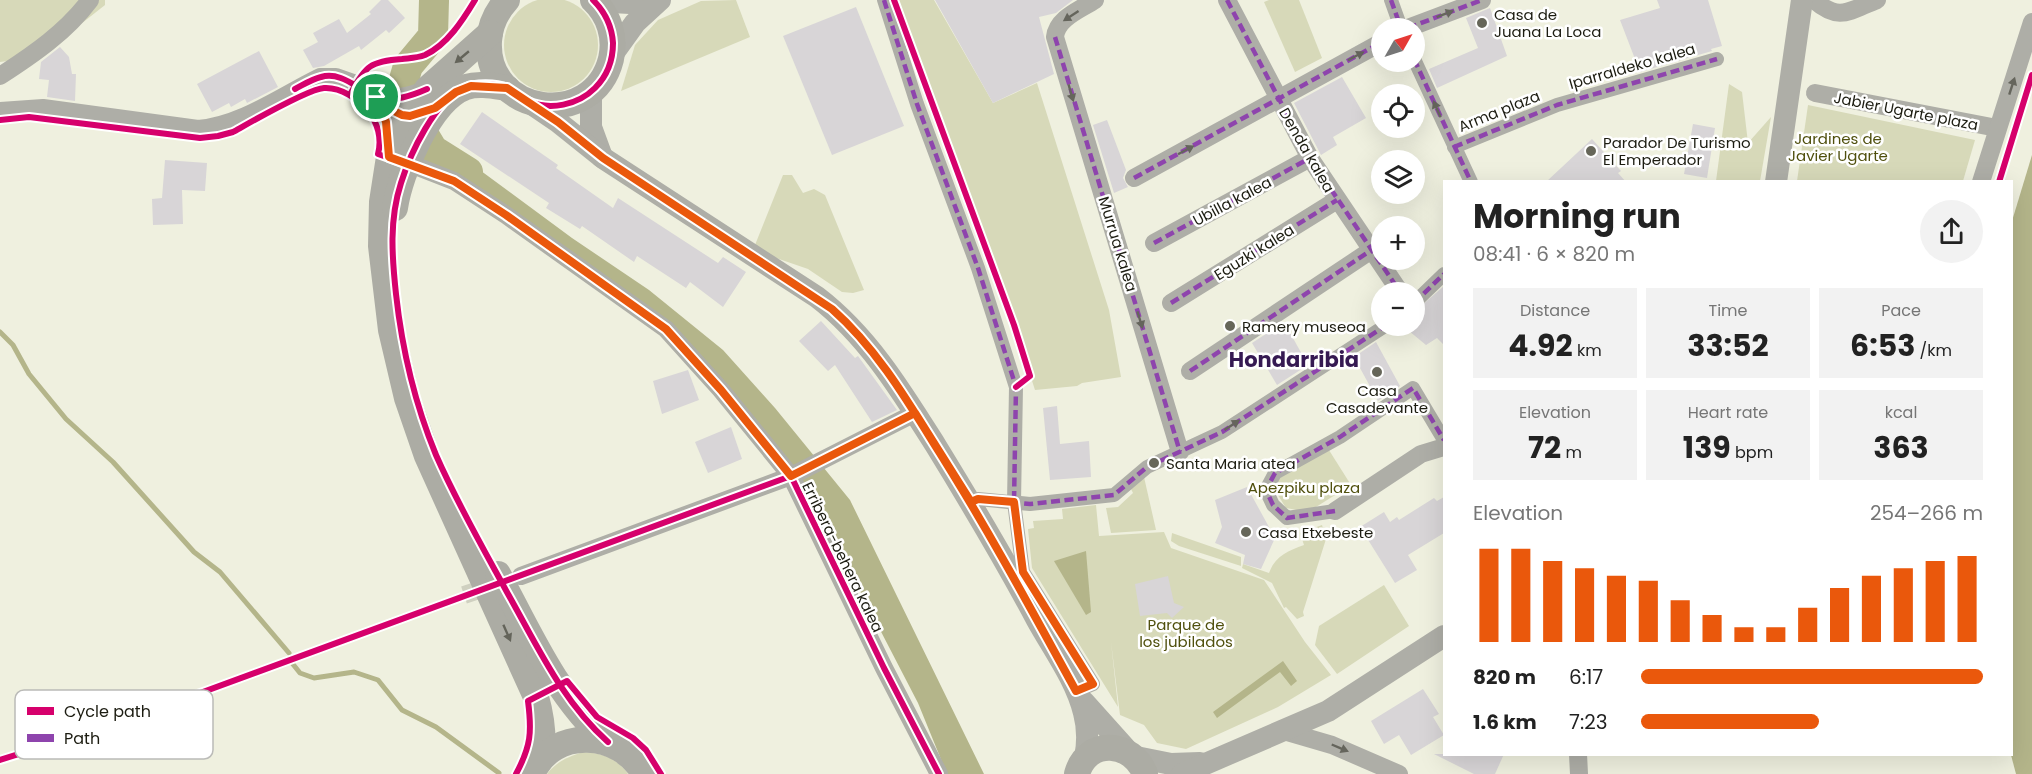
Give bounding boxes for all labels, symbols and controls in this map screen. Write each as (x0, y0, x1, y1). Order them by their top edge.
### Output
place label: Casa de Juana La Loca (1494, 4, 1601, 42)
one-way arrow (1437, 9, 1455, 19)
one-way arrow (1063, 10, 1079, 21)
marker: Casa de Juana La Loca (1475, 16, 1489, 30)
north arrow (1371, 18, 1425, 72)
map controls (1371, 18, 1425, 336)
street label: Iparraldeko kalea (1566, 38, 1698, 94)
one-way arrow (454, 51, 470, 64)
one-way arrow (1348, 51, 1365, 61)
pin (350, 71, 401, 122)
one-way arrow (2007, 77, 2017, 95)
icon: arrive (359, 80, 392, 113)
one-way arrow (1067, 84, 1076, 102)
button: locate (1371, 84, 1425, 138)
street label: Arma plaza (1455, 85, 1543, 137)
street label: Jabier Ugarte plaza (1832, 87, 1980, 135)
one-way arrow (1432, 100, 1442, 118)
street label: Denda kalea (1274, 104, 1340, 196)
park label: Jardines de Javier Ugarte (1788, 128, 1888, 166)
place label: Parador De Turismo El Emperador (1603, 132, 1751, 170)
marker: Parador De Turismo El Emperador (1584, 144, 1598, 158)
one-way arrow (1178, 145, 1195, 155)
button: layers (1371, 150, 1425, 204)
street label: Ubilla kalea (1189, 171, 1275, 231)
text: Morning run (1473, 193, 1681, 240)
street label: Murrua kalea (1094, 194, 1142, 294)
button: share (1920, 200, 1983, 263)
button: + (1371, 216, 1425, 270)
street label: Eguzki kalea (1210, 219, 1298, 285)
text: 08:41 · 6 × 820 m (1473, 240, 1635, 268)
button: − (1371, 282, 1425, 336)
text: Distance (1520, 299, 1590, 322)
text: Time (1709, 299, 1748, 322)
text: Pace (1881, 299, 1921, 322)
one-way arrow (1136, 311, 1146, 329)
place label: Ramery museoa (1242, 316, 1366, 337)
marker: Ramery museoa (1223, 319, 1237, 333)
text: 4.92 (1508, 324, 1573, 367)
text: 33:52 (1687, 324, 1769, 367)
text: 6:53 (1850, 324, 1915, 367)
text: km (1573, 339, 1602, 362)
text: /km (1915, 339, 1952, 362)
district label: Hondarribia (1229, 345, 1359, 374)
marker: Casa Casadevante (1370, 365, 1384, 379)
place label: Casa Casadevante (1326, 380, 1428, 418)
text: Elevation (1519, 401, 1591, 424)
text: Heart rate (1688, 401, 1768, 424)
text: kcal (1885, 401, 1917, 424)
one-way arrow (1224, 420, 1241, 431)
text: 72 (1528, 426, 1561, 469)
text: 139 (1683, 426, 1731, 469)
text: 363 (1873, 426, 1929, 469)
text: m (1561, 441, 1582, 464)
text: bpm (1731, 441, 1773, 464)
place label: Santa Maria atea (1166, 453, 1296, 474)
marker: Santa Maria atea (1147, 456, 1161, 470)
park label: Apezpiku plaza (1248, 477, 1360, 498)
street label: Erribera-behera kalea (797, 478, 889, 636)
text: Elevation (1473, 499, 1563, 527)
text: 254–266 m (1870, 499, 1983, 527)
place label: Casa Etxebeste (1258, 522, 1373, 543)
marker: Casa Etxebeste (1239, 525, 1253, 539)
park label: Parque de los jubilados (1139, 614, 1233, 652)
one-way arrow (503, 624, 512, 641)
text: 820 m (1473, 663, 1536, 691)
text: 6:17 (1569, 663, 1603, 691)
legend (15, 690, 213, 759)
text: Cycle path (64, 700, 151, 723)
text: 1.6 km (1473, 708, 1537, 736)
text: 7:23 (1569, 708, 1607, 736)
text: Path (64, 727, 100, 750)
one-way arrow (1331, 744, 1348, 753)

